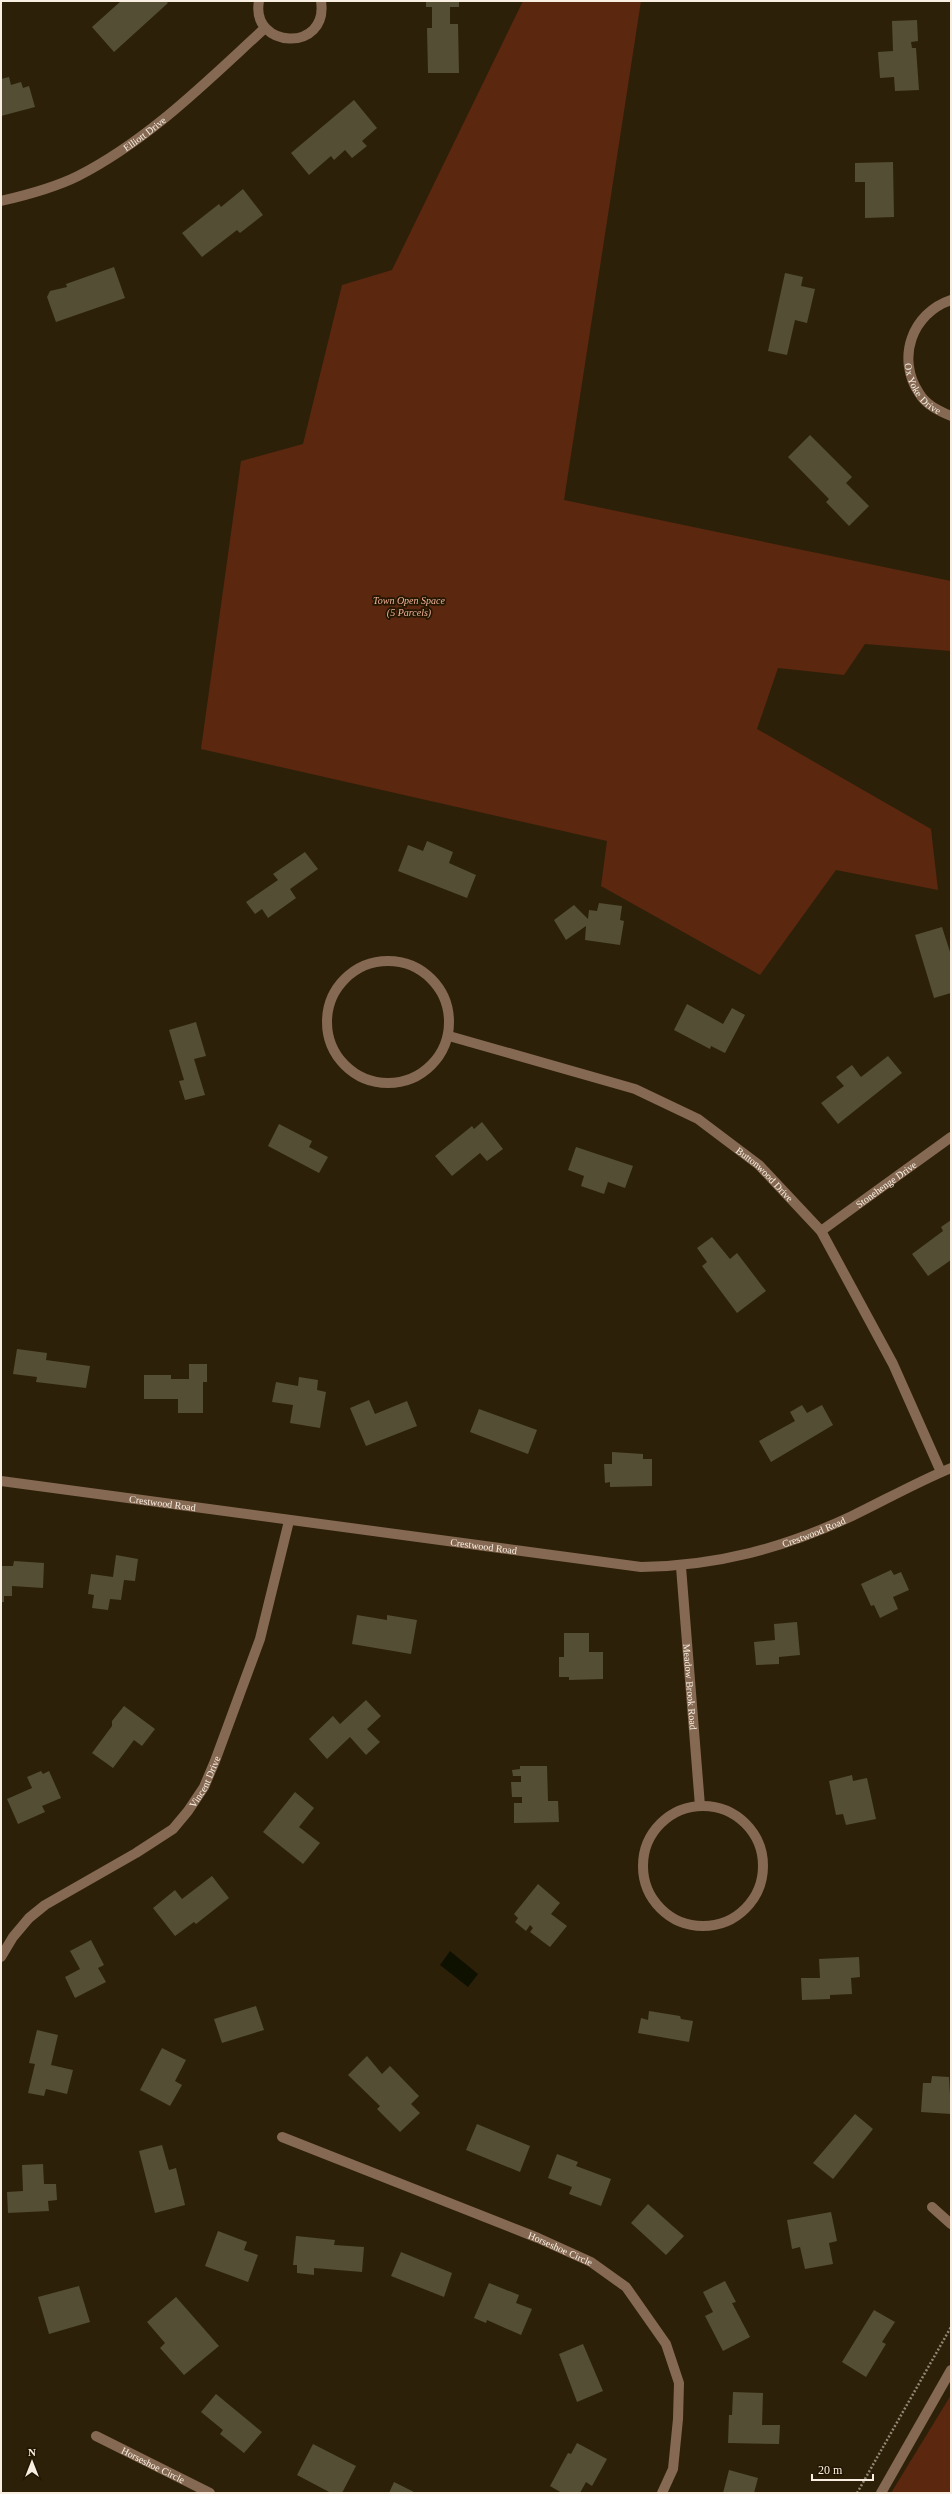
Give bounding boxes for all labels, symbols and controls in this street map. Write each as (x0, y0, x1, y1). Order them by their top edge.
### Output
street label: Elliott Drive (121, 114, 169, 153)
street label: Ox Yoke Drive (903, 362, 943, 417)
park label: Town Open Space (5 Parcels) (373, 595, 445, 619)
street label: Buttonwood Drive (734, 1145, 796, 1204)
street label: Stonehenge Drive (854, 1159, 919, 1210)
street label: Crestwood Road (129, 1493, 196, 1513)
street label: Crestwood Road (781, 1515, 847, 1549)
street label: Crestwood Road (450, 1536, 518, 1556)
street label: Meadow Brook Road (681, 1643, 699, 1730)
street label: Vincent Drive (187, 1754, 223, 1810)
street label: Horseshoe Circle (527, 2230, 595, 2268)
north arrow (12, 2442, 52, 2482)
street label: Horseshoe Circle (120, 2445, 187, 2486)
text: N (28, 2446, 36, 2458)
scale bar (812, 2456, 873, 2482)
text: 20 m (818, 2463, 843, 2477)

